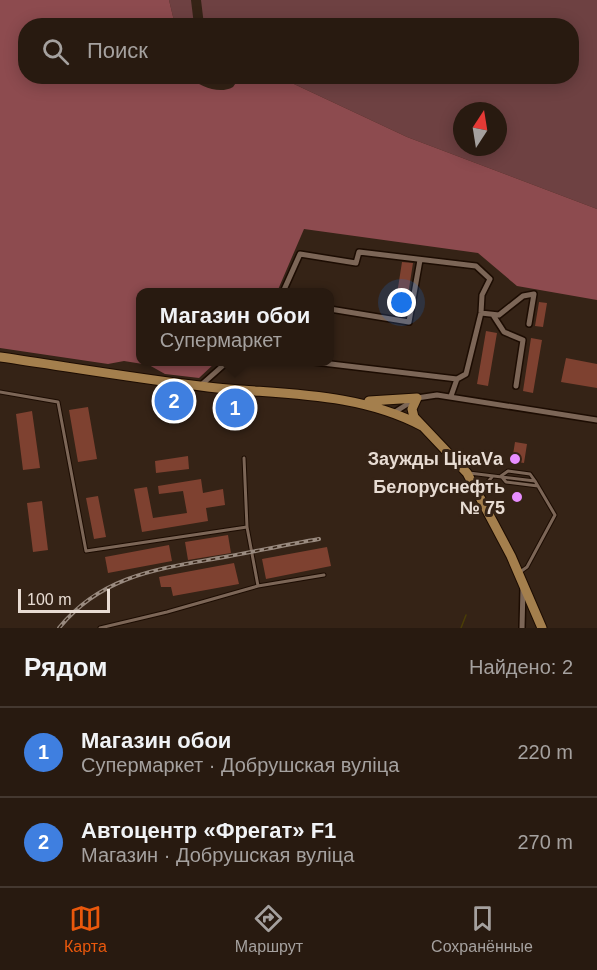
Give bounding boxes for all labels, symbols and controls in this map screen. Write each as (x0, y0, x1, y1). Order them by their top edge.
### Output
search box (18, 18, 579, 84)
icon: search (39, 35, 72, 68)
text: Поиск (87, 38, 148, 63)
north arrow (453, 102, 507, 156)
popup (136, 288, 334, 366)
your location (387, 288, 416, 317)
text: Магазин обои (160, 303, 310, 328)
text: Супермаркет (160, 329, 282, 351)
pin: 2 (154, 378, 194, 424)
pin: 1 (216, 386, 254, 430)
place label: Заужды ЦікаVа (368, 449, 504, 469)
marker: Заужды ЦікаVа (508, 452, 522, 466)
place label: Белоруснефть № 75 (373, 477, 505, 518)
marker: Белоруснефть № 75 (510, 490, 524, 504)
scale bar (18, 586, 110, 614)
text: 100 m (27, 591, 71, 608)
text: Рядом (24, 652, 107, 682)
text: Найдено: 2 (469, 656, 573, 678)
text: Магазин обои (81, 728, 231, 753)
text: 1 (38, 741, 49, 763)
text: 220 m (517, 741, 573, 763)
text: Супермаркет · Добрушская вуліца (81, 754, 399, 776)
text: Автоцентр «Фрегат» F1 (81, 818, 336, 843)
text: 2 (38, 831, 49, 853)
text: 270 m (517, 831, 573, 853)
text: Магазин · Добрушская вуліца (81, 844, 354, 866)
tab: Карта (64, 902, 107, 956)
tab: Маршрут (235, 902, 303, 956)
tab: Сохранённые (431, 902, 533, 956)

